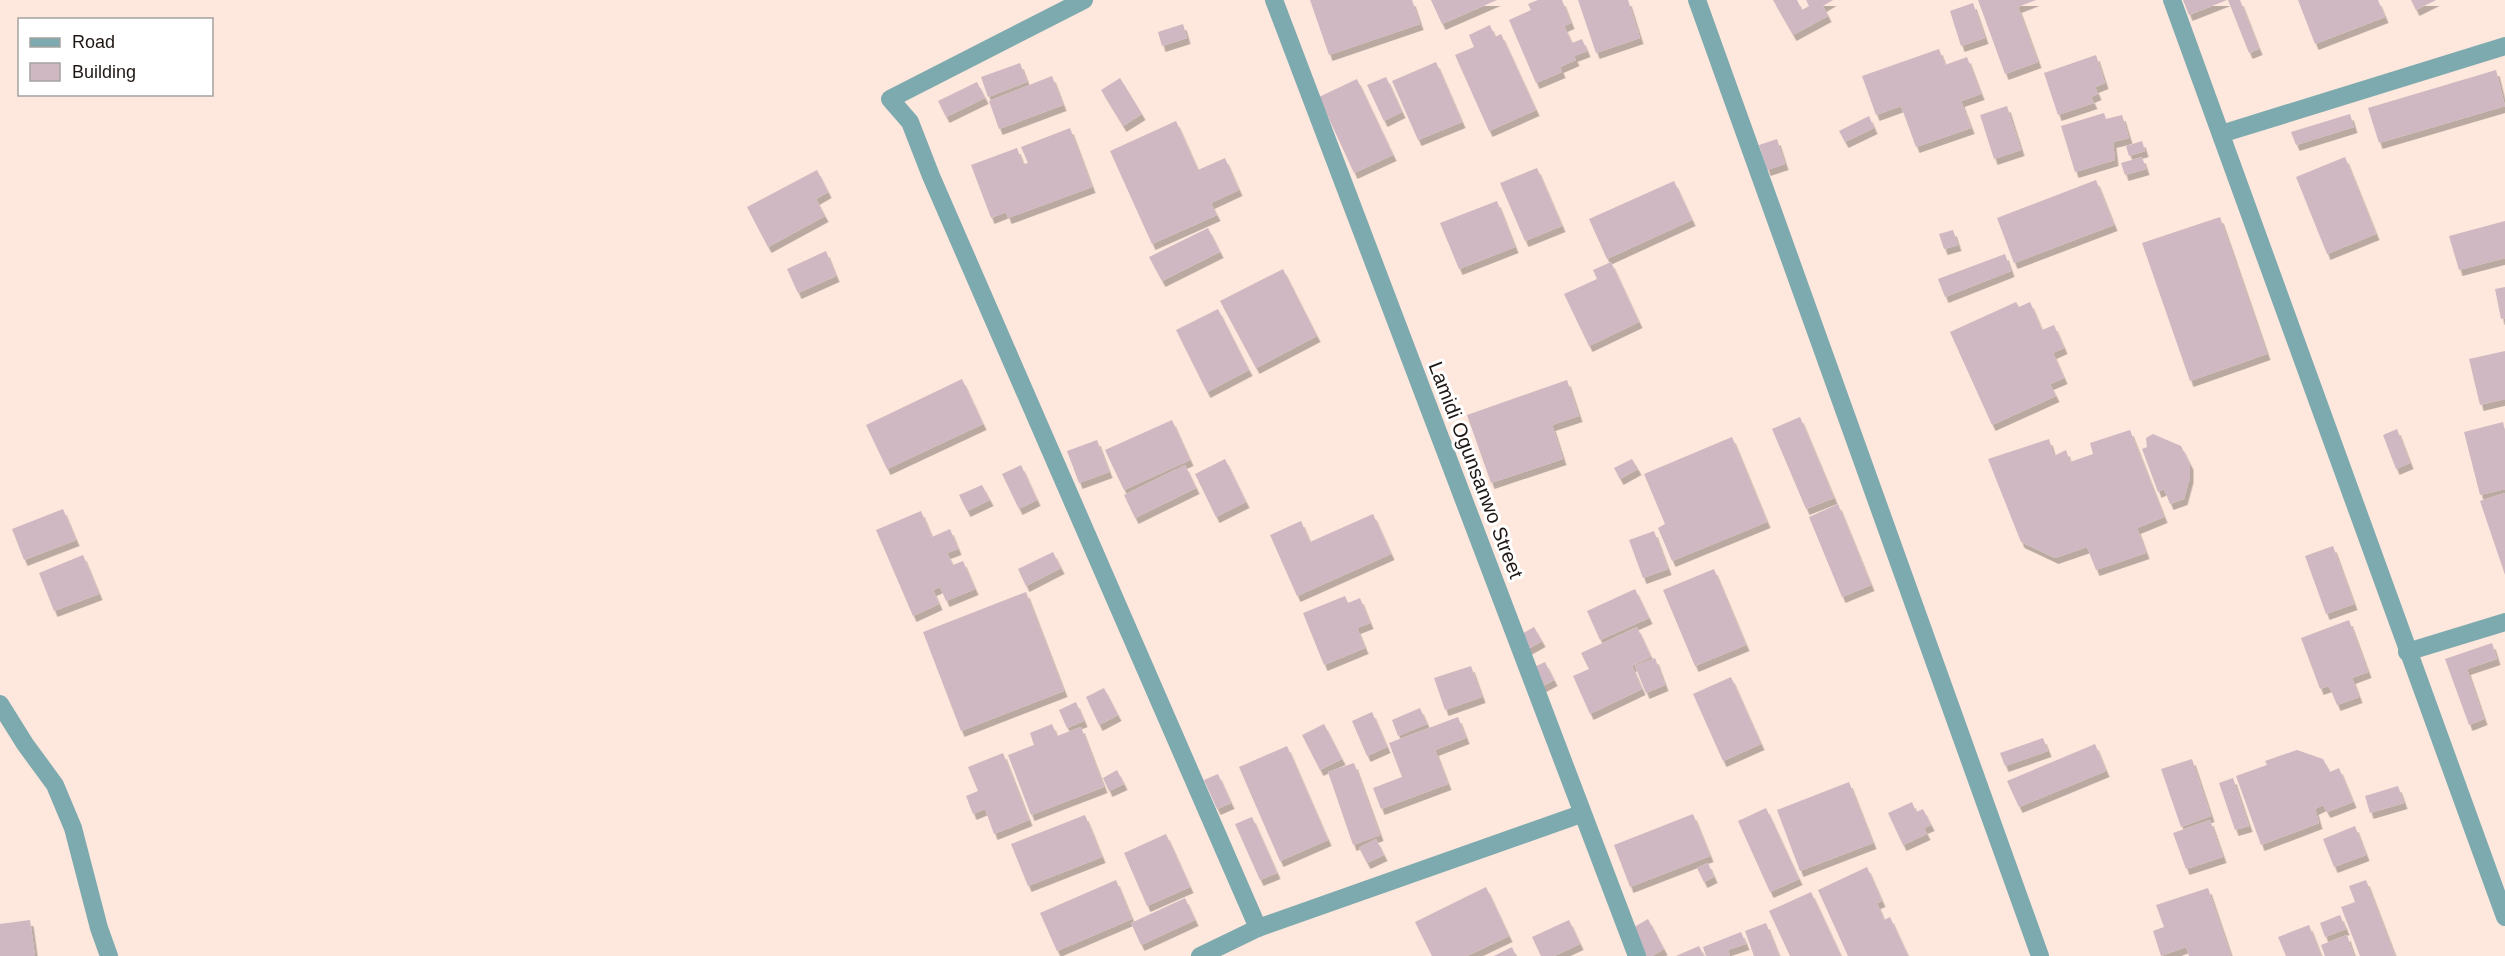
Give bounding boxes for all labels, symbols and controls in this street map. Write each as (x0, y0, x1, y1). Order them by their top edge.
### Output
legend (18, 18, 213, 96)
text: Road (72, 32, 115, 52)
text: Building (72, 62, 136, 82)
street label: Lamidi Ogunsanwo Street (1424, 359, 1528, 582)

